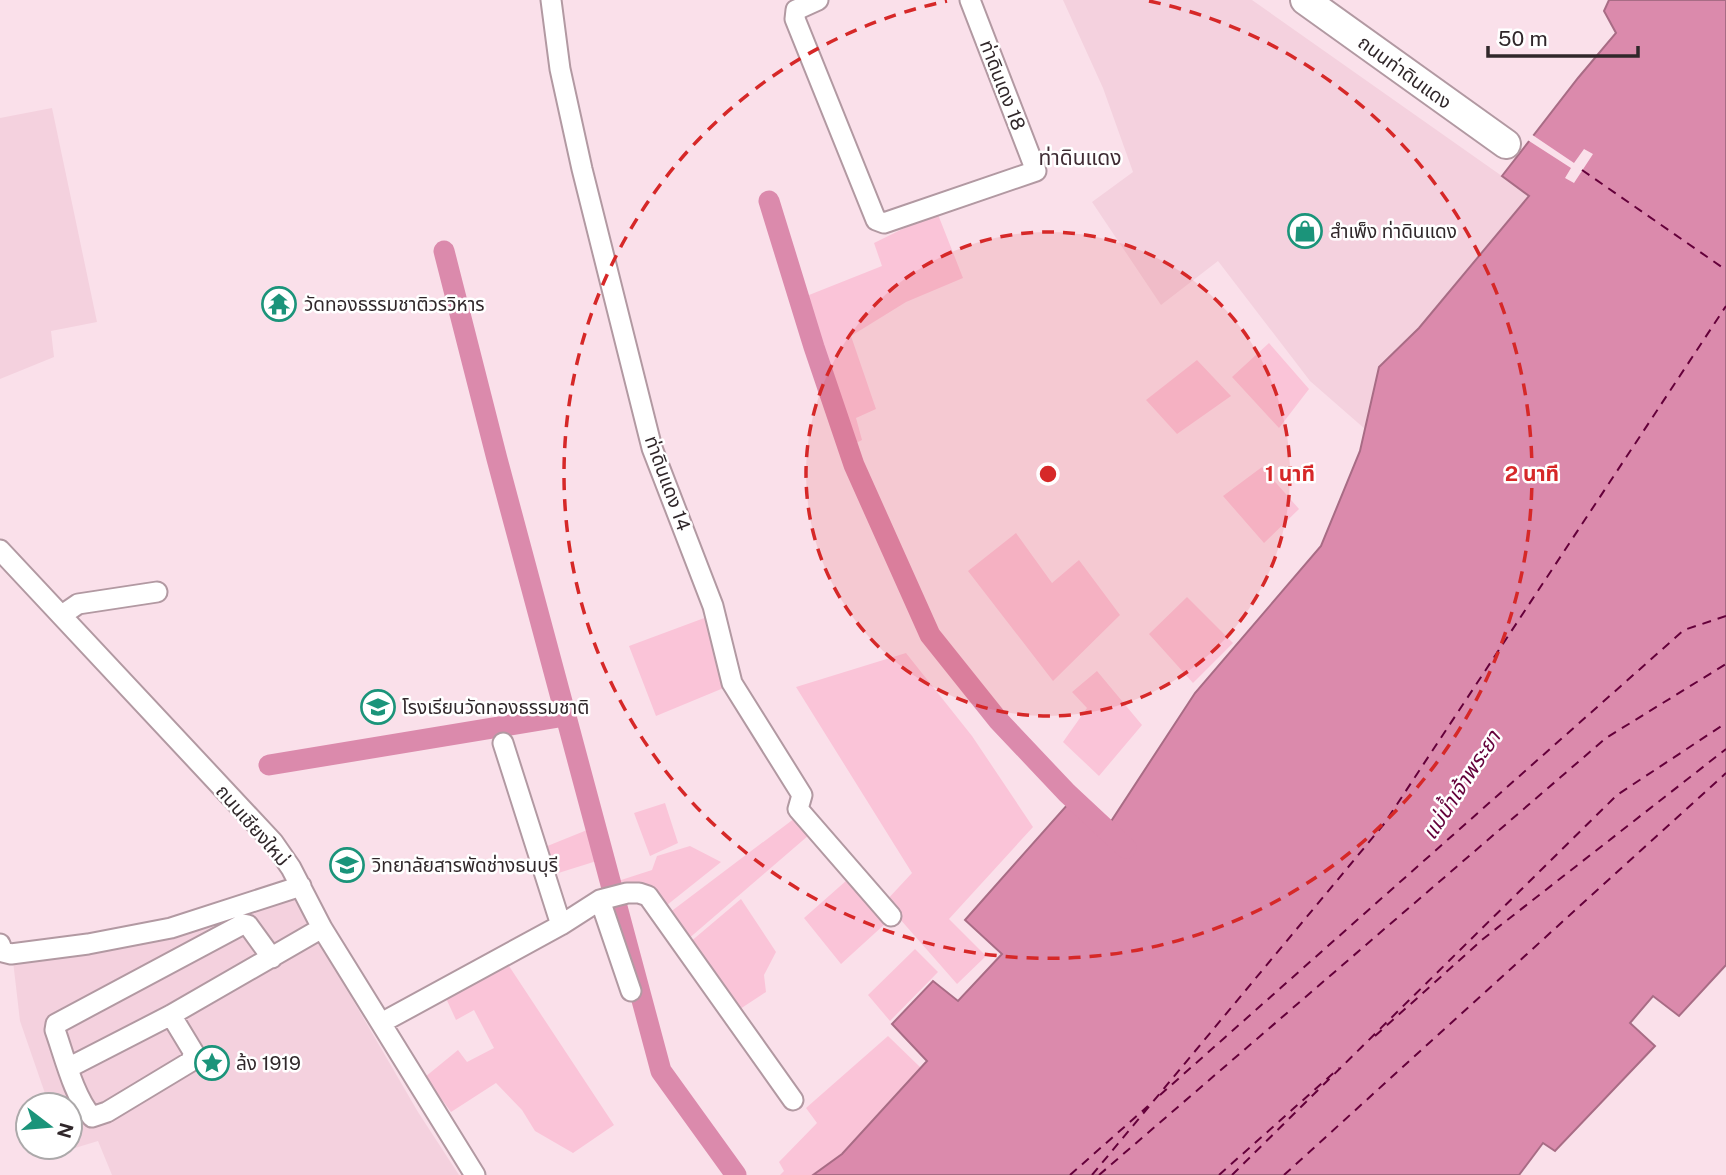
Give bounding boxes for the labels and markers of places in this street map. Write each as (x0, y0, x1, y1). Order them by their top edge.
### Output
shop icon: สำเพ็ง ท่าดินแดง (1286, 212, 1324, 250)
place label: สำเพ็ง ท่าดินแดง (1330, 220, 1457, 242)
temple icon: วัดทองธรรมชาติวรวิหาร (260, 285, 298, 323)
place label: วัดทองธรรมชาติวรวิหาร (304, 293, 485, 315)
centre of rings (1036, 462, 1060, 486)
school or university icon: โรงเรียนวัดทองธรรมชาติ (359, 688, 397, 726)
place label: โรงเรียนวัดทองธรรมชาติ (402, 696, 589, 718)
school or university icon: วิทยาลัยสารพัดช่างธนบุรี (328, 846, 366, 884)
place label: วิทยาลัยสารพัดช่างธนบุรี (372, 854, 558, 877)
place icon: ล้ง 1919 (193, 1044, 231, 1082)
place label: ล้ง 1919 (236, 1052, 301, 1074)

